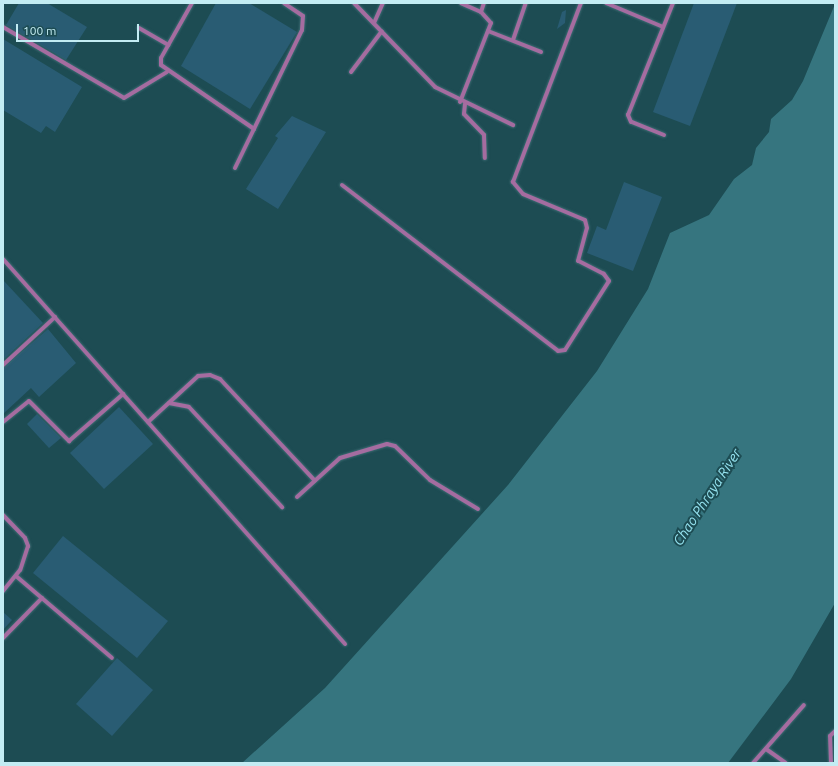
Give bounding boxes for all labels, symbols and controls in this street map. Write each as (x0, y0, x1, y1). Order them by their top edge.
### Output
scale bar (18, 16, 141, 42)
text: 100 m (23, 24, 56, 37)
water label: Chao Phraya River (669, 445, 745, 549)

